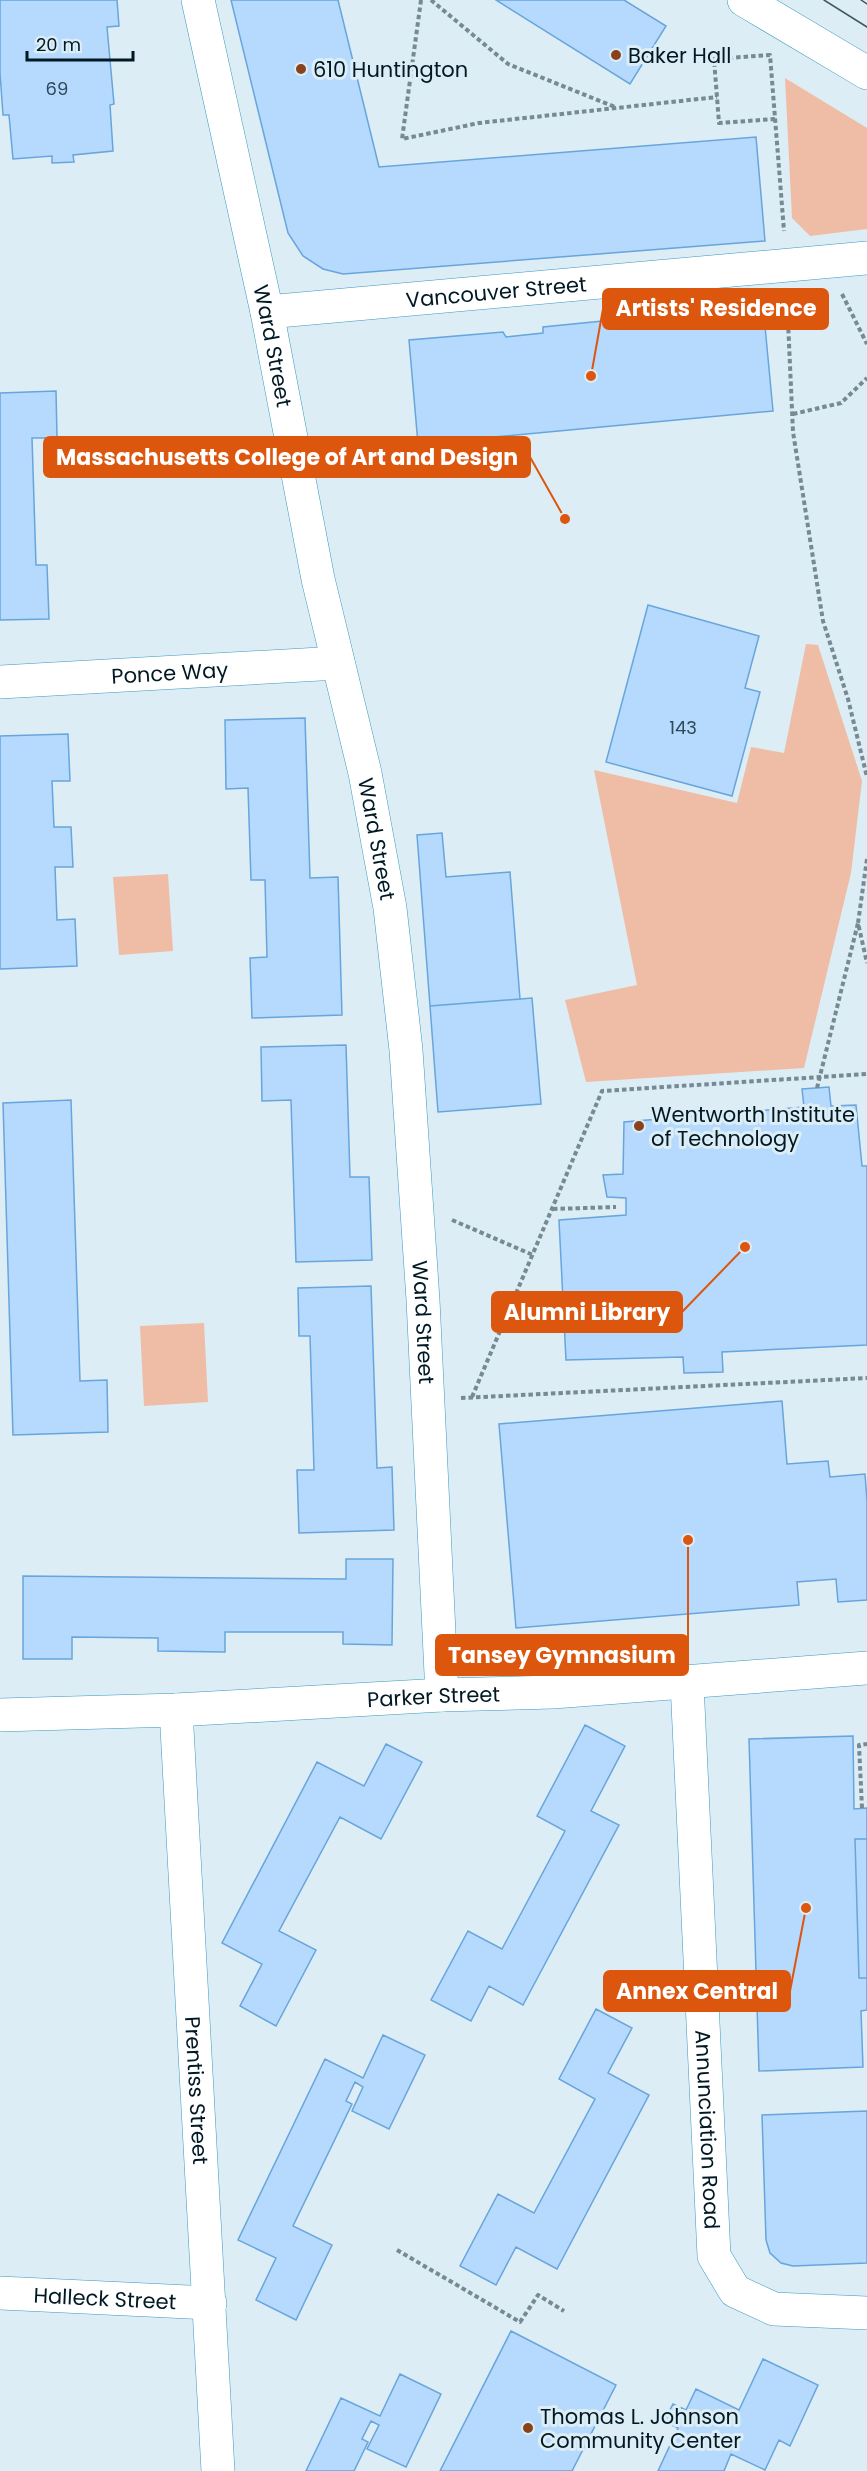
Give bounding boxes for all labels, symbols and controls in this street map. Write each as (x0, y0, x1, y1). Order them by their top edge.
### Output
scale bar (27, 24, 134, 62)
text: 20 m (36, 32, 81, 57)
place label: Baker Hall (628, 41, 731, 70)
marker: Baker Hall (609, 48, 623, 62)
place label: 610 Huntington (313, 55, 468, 84)
marker: 610 Huntington (294, 62, 308, 76)
house number: 69 (46, 76, 68, 101)
street label: Vancouver Street (404, 269, 588, 314)
street label: Ward Street (247, 282, 299, 409)
callout: Artists' Residence (603, 289, 828, 329)
text: Artists' Residence (616, 293, 816, 324)
callout: Massachusetts College of Art and Design (44, 437, 530, 477)
text: Massachusetts College of Art and Design (56, 442, 518, 473)
street label: Ponce Way (111, 655, 229, 690)
house number: 143 (669, 715, 697, 740)
street label: Ward Street (352, 775, 403, 902)
place label: Wentworth Institute of Technology (651, 1100, 855, 1153)
marker: Wentworth Institute of Technology (632, 1119, 646, 1133)
street label: Ward Street (406, 1259, 442, 1385)
callout: Alumni Library (492, 1292, 682, 1332)
text: Alumni Library (504, 1297, 670, 1328)
callout: Tansey Gymnasium (436, 1635, 688, 1675)
text: Tansey Gymnasium (448, 1640, 676, 1671)
street label: Parker Street (366, 1679, 500, 1714)
callout: Annex Central (604, 1971, 790, 2011)
text: Annex Central (616, 1976, 778, 2007)
street label: Prentiss Street (178, 2016, 216, 2165)
street label: Annunciation Road (689, 2029, 727, 2230)
street label: Halleck Street (33, 2280, 177, 2316)
place label: Thomas L. Johnson Community Center (540, 2402, 741, 2455)
marker: Thomas L. Johnson Community Center (521, 2421, 535, 2435)

